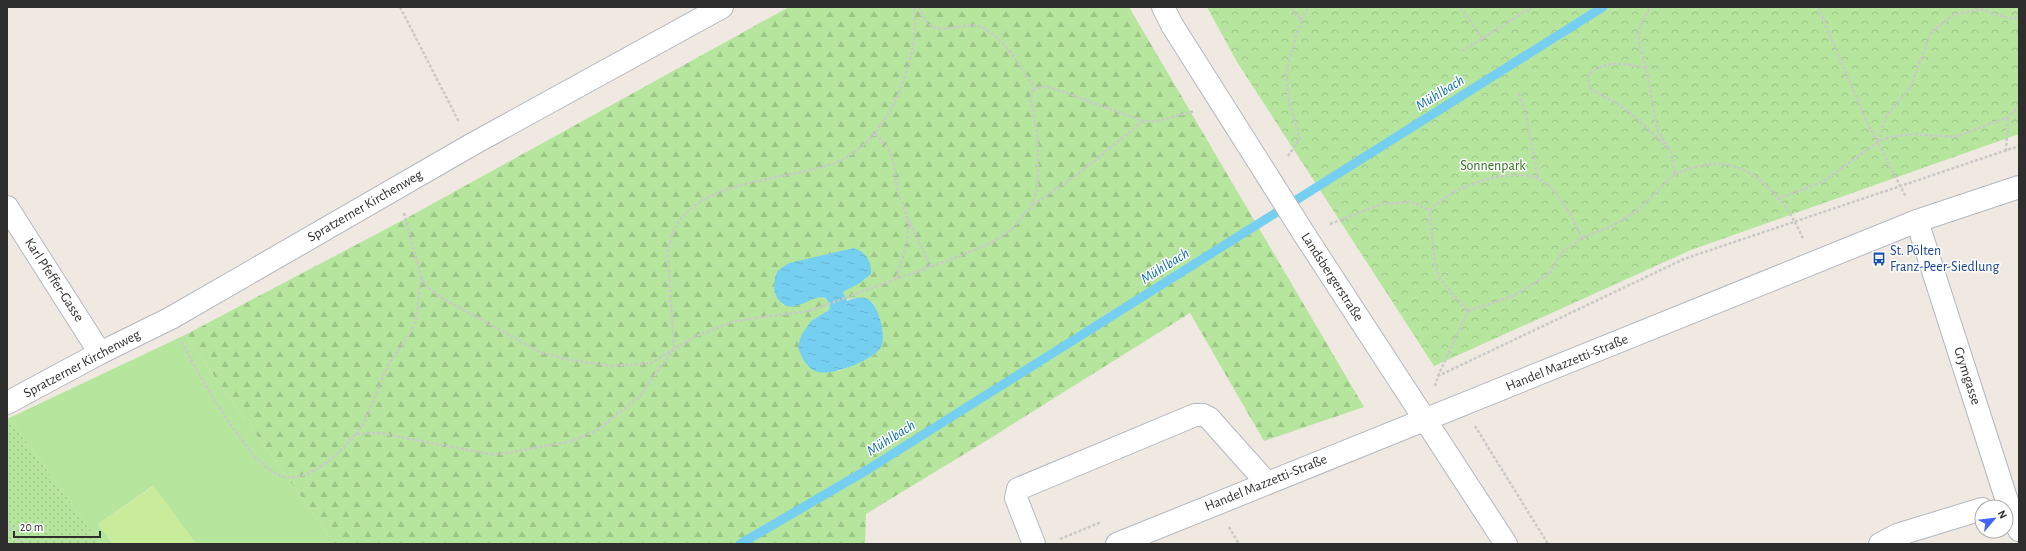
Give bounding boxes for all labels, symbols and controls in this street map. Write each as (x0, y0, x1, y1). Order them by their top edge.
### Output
water label: Mühlbach (1413, 72, 1467, 114)
park label: Sonnenpark (1460, 159, 1526, 173)
street label: Spratzerner Kirchenweg (305, 167, 425, 245)
street label: Landsbergerstraße (1298, 230, 1366, 324)
street label: Karl Pfeffer-Gasse (22, 236, 86, 324)
place label: St. Pölten Franz-Peer-Siedlung (1890, 244, 1999, 274)
water label: Mühlbach (1138, 245, 1192, 287)
bus stop icon: St. Pölten Franz-Peer-Siedlung (1871, 251, 1887, 267)
street label: Spratzerner Kirchenweg (21, 327, 143, 401)
street label: Handel Mazzetti-Straße (1504, 332, 1630, 394)
street label: Grymgasse (1951, 345, 1983, 407)
water label: Mühlbach (864, 417, 918, 459)
street label: Handel Mazzetti-Straße (1203, 452, 1329, 514)
north arrow (1974, 499, 2014, 539)
text: N (1996, 509, 2009, 521)
scale bar (14, 513, 100, 539)
text: 20 m (20, 521, 43, 533)

